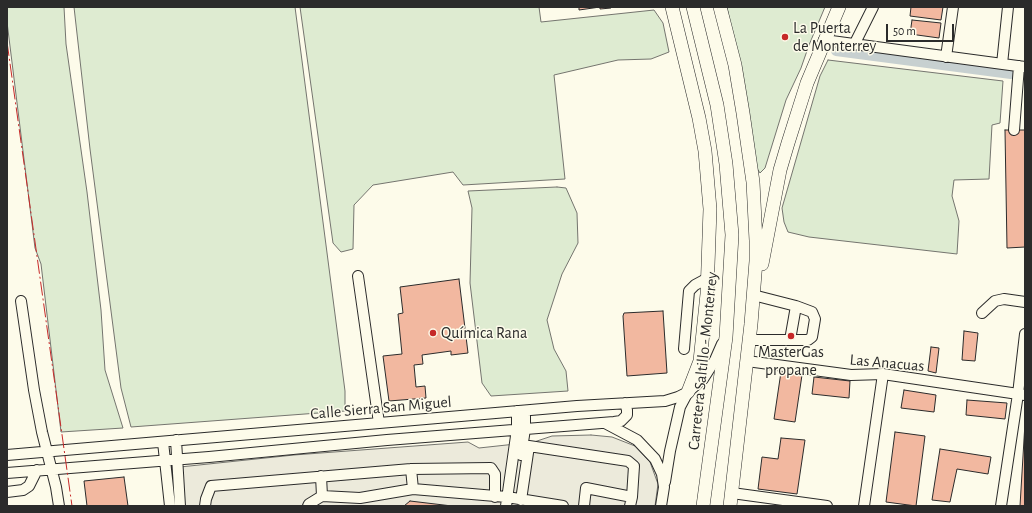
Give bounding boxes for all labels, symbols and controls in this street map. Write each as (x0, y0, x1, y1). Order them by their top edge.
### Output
scale bar (888, 16, 956, 42)
place label: La Puerta de Monterrey (793, 18, 876, 56)
text: 50 m (893, 25, 916, 37)
marker: La Puerta de Monterrey (780, 32, 790, 42)
street label: Carretera Saltillo - Monterrey (684, 271, 722, 451)
place label: Química Rana (441, 323, 527, 343)
marker: Química Rana (428, 328, 438, 338)
marker: MasterGas propane (786, 331, 796, 341)
place label: MasterGas propane (758, 342, 824, 380)
street label: Las Anacuas (849, 350, 925, 376)
street label: Calle Sierra San Miguel (310, 392, 452, 424)

